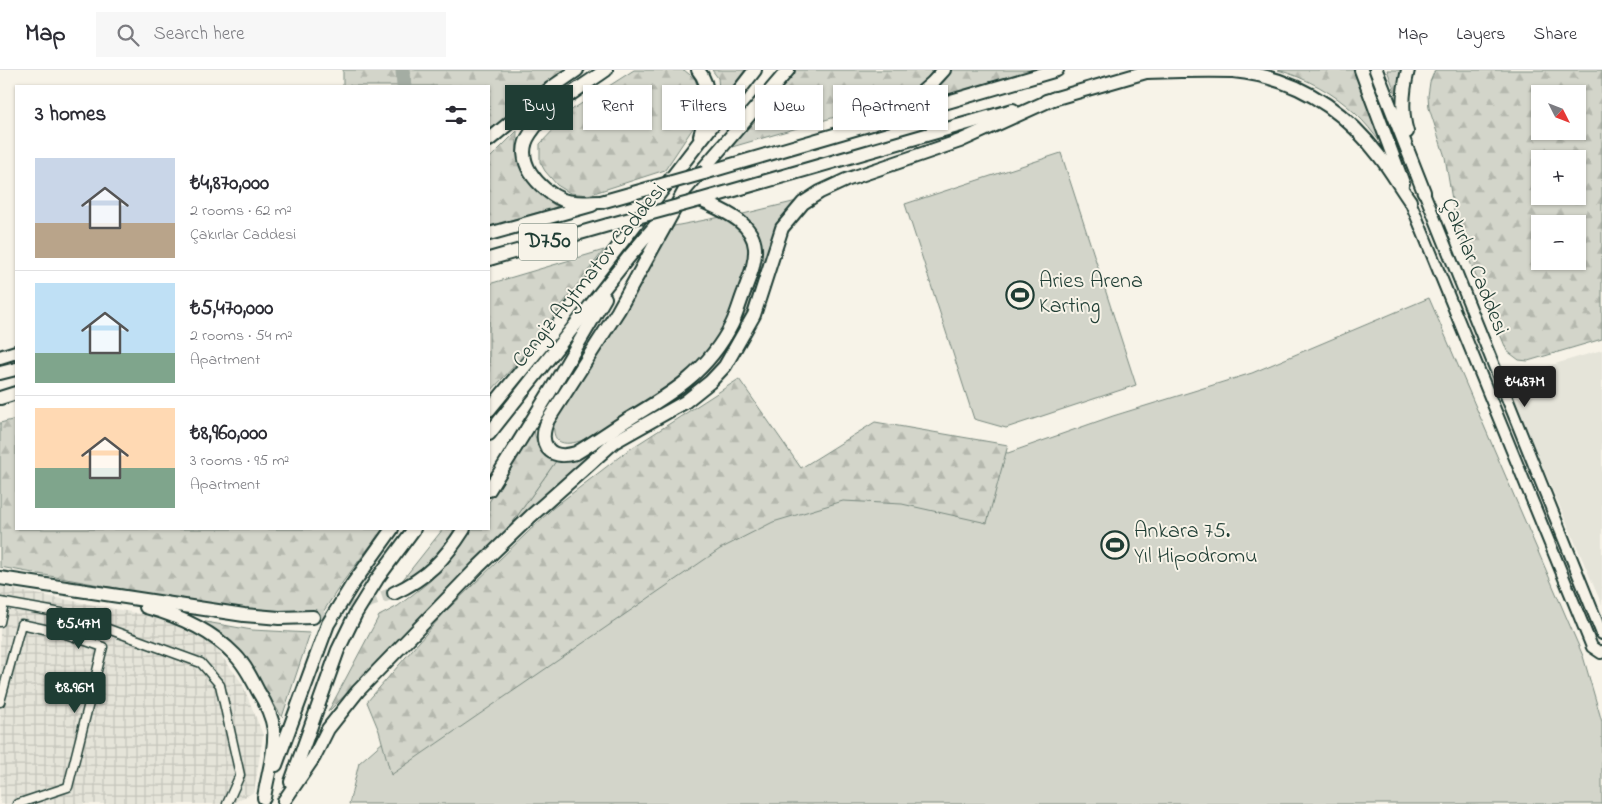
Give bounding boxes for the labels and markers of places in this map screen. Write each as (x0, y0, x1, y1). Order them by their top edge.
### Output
place label: Aries Arena Karting (1039, 266, 1143, 324)
sports icon: Aries Arena Karting (1005, 280, 1035, 310)
pin: ₺4.87M (1484, 366, 1566, 408)
place label: Ankara 75. Yıl Hipodromu (1134, 516, 1258, 573)
sports icon: Ankara 75. Yıl Hipodromu (1100, 530, 1130, 560)
pin: ₺5.47M (38, 608, 120, 650)
pin: ₺8.96M (34, 672, 116, 714)

